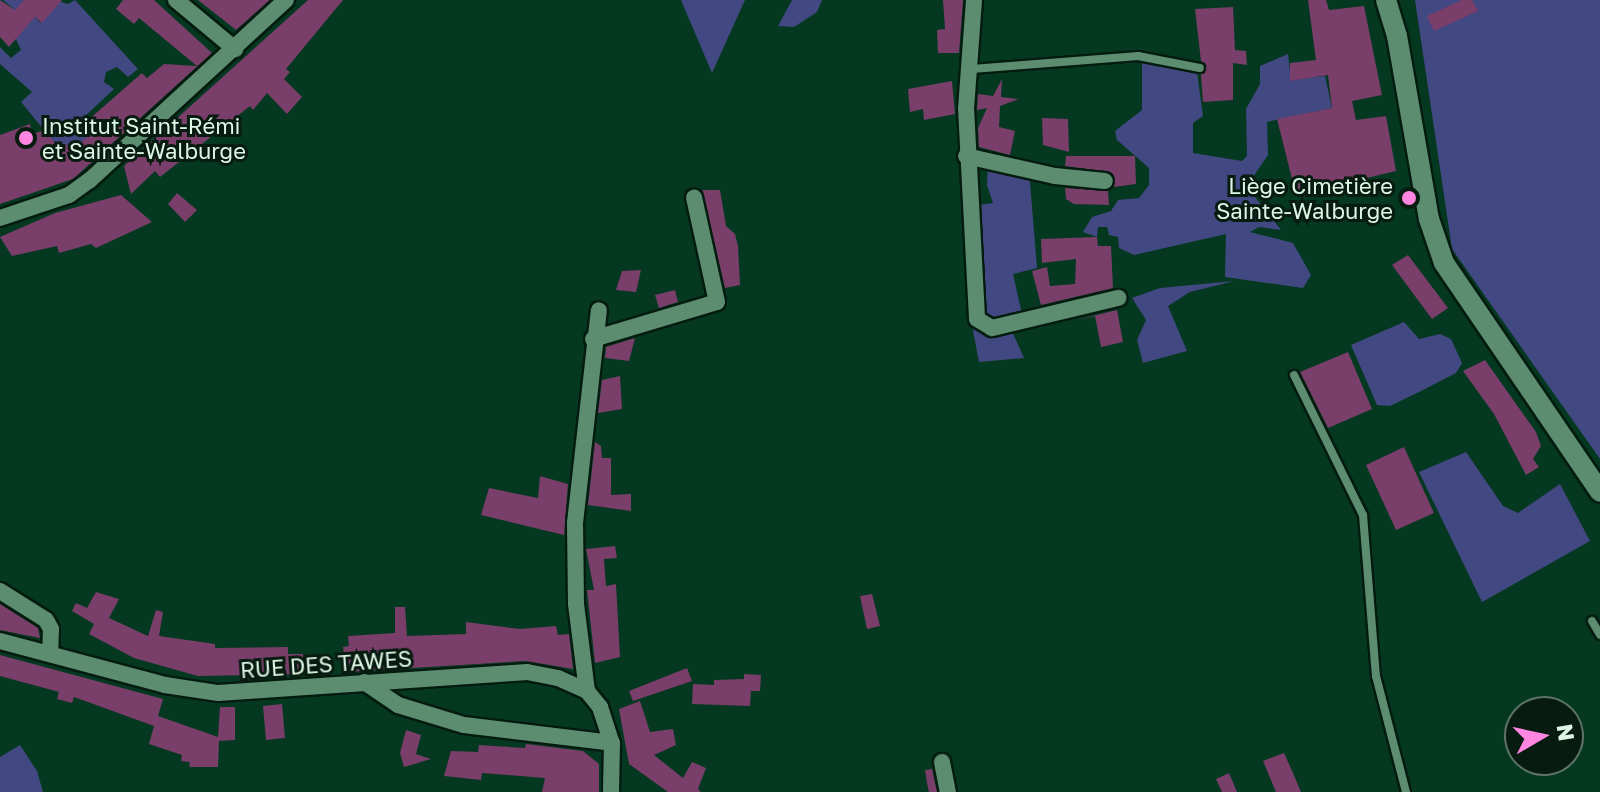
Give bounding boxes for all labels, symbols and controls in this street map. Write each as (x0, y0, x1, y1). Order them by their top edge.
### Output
place label: Institut Saint-Rémi et Sainte-Walburge (42, 112, 246, 164)
marker: Institut Saint-Rémi et Sainte-Walburge (17, 129, 35, 147)
place label: Liège Cimetière Sainte-Walburge (1216, 172, 1393, 224)
marker: Liège Cimetière Sainte-Walburge (1400, 189, 1418, 207)
street label: RUE DES TAWES (239, 645, 413, 683)
north arrow (1504, 696, 1584, 776)
text: N (1552, 722, 1581, 743)

